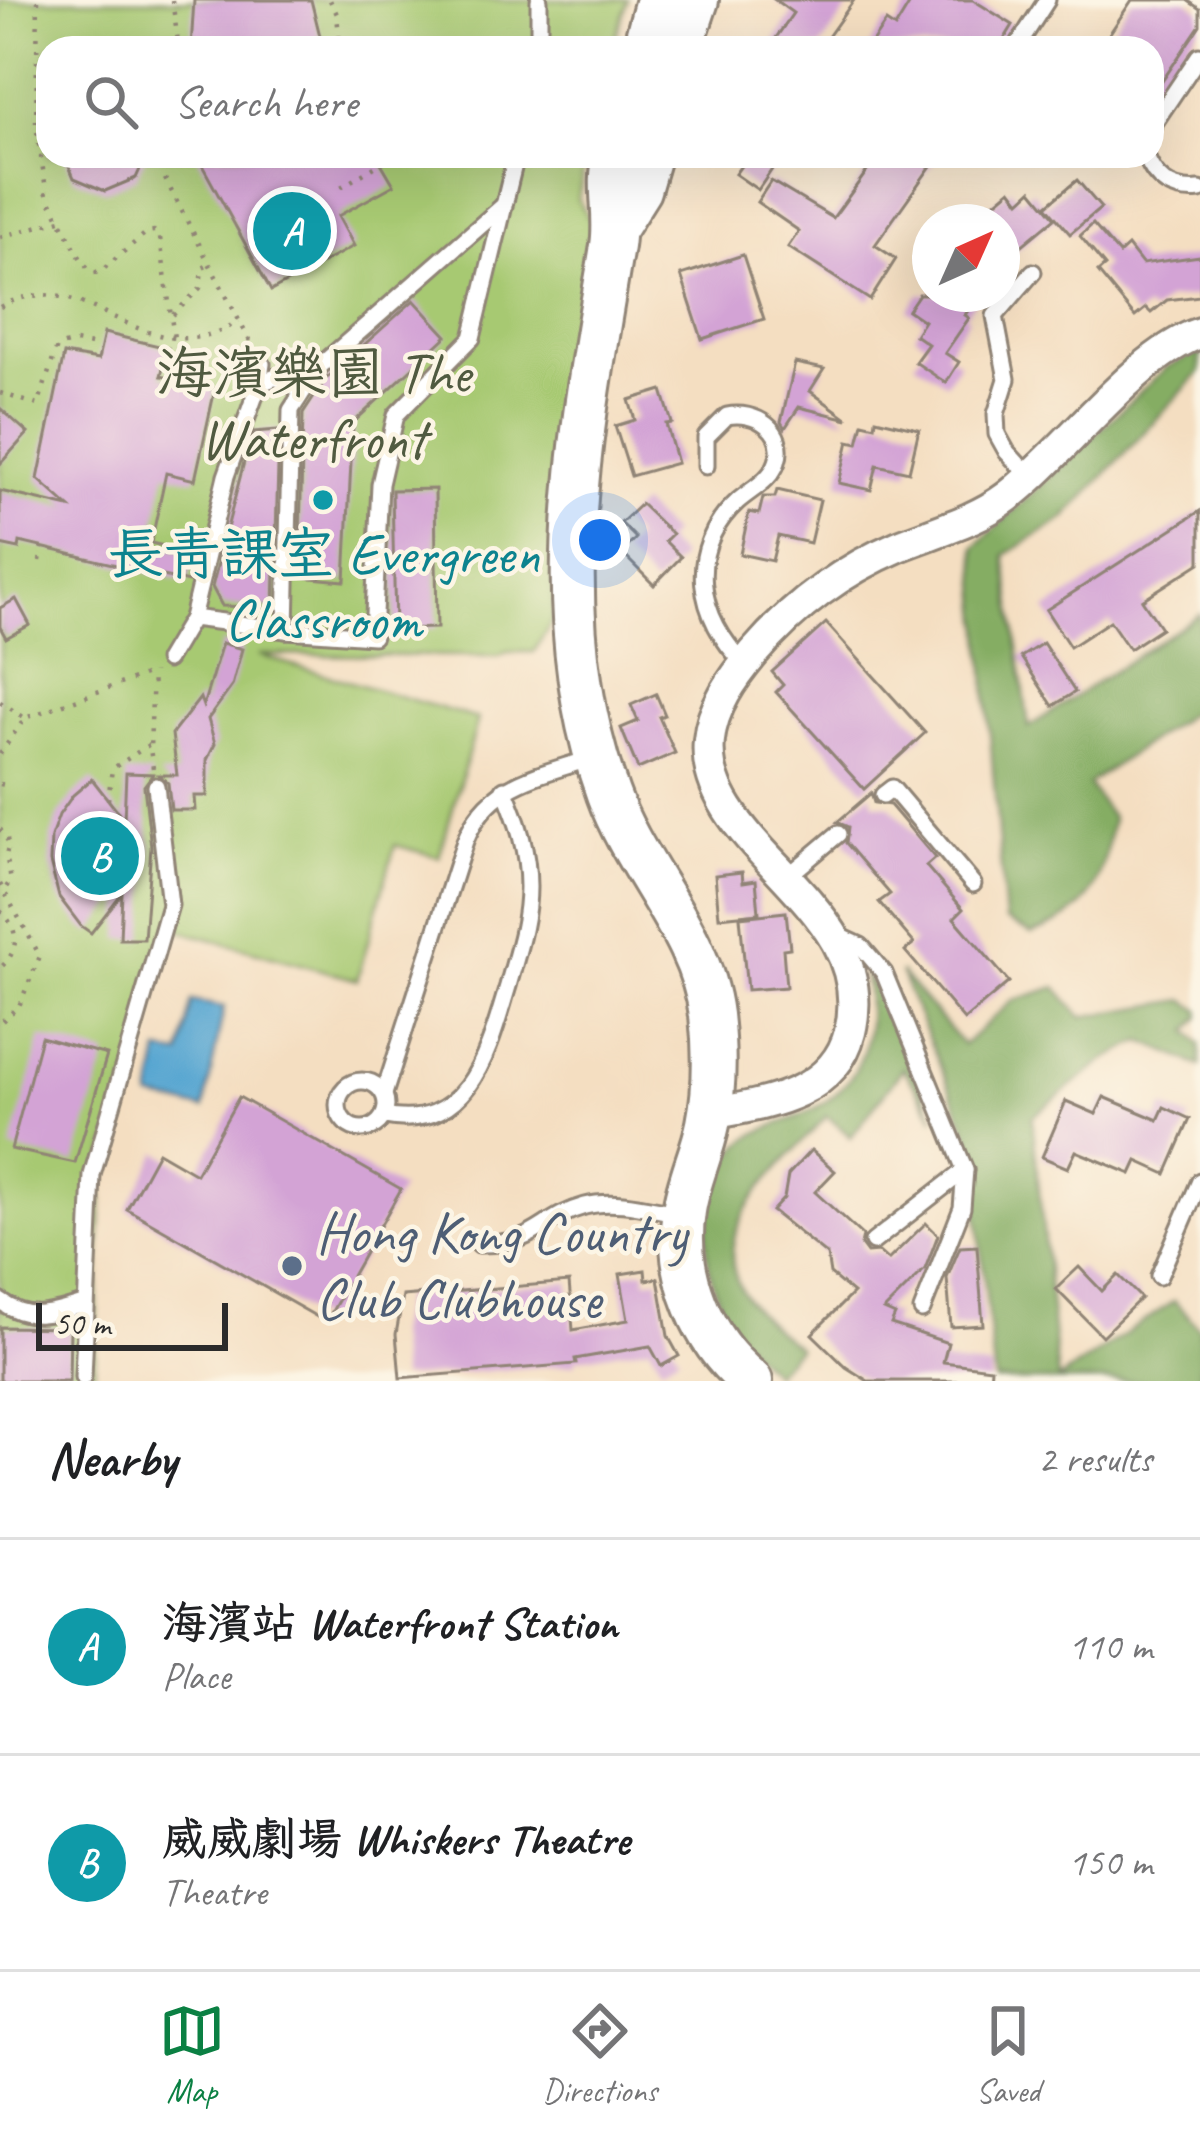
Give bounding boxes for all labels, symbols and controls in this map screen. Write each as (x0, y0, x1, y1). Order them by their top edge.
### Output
search box (36, 36, 1164, 168)
icon: search (78, 69, 144, 135)
text: Search here (174, 74, 357, 131)
pin: A (253, 186, 331, 276)
north arrow (912, 204, 1020, 312)
park label: 海濱樂園 The Waterfront (156, 337, 473, 475)
marker: 長青課室 Evergreen Classroom (310, 487, 336, 513)
your location (570, 510, 630, 570)
place label: 長青課室 Evergreen Classroom (107, 518, 540, 656)
pin: B (61, 811, 139, 901)
place label: Hong Kong Country Club Clubhouse (316, 1197, 690, 1335)
marker: Hong Kong Country Club Clubhouse (279, 1253, 305, 1279)
scale bar (36, 1297, 228, 1350)
text: 50 m (54, 1303, 110, 1345)
text: Nearby (48, 1427, 176, 1491)
text: 2 results (1038, 1435, 1152, 1484)
text: 海濱站 Waterfront Station (162, 1595, 618, 1652)
text: A (77, 1622, 97, 1671)
text: 110 m (1068, 1622, 1152, 1671)
text: Place (162, 1652, 230, 1701)
text: 威威劇場 Whiskers Theatre (162, 1811, 630, 1868)
text: B (77, 1838, 97, 1887)
text: 150 m (1068, 1838, 1152, 1887)
text: Theatre (162, 1868, 267, 1917)
tab: Map (159, 1998, 225, 2112)
tab: Directions (543, 1998, 657, 2112)
tab: Saved (975, 1998, 1041, 2112)

